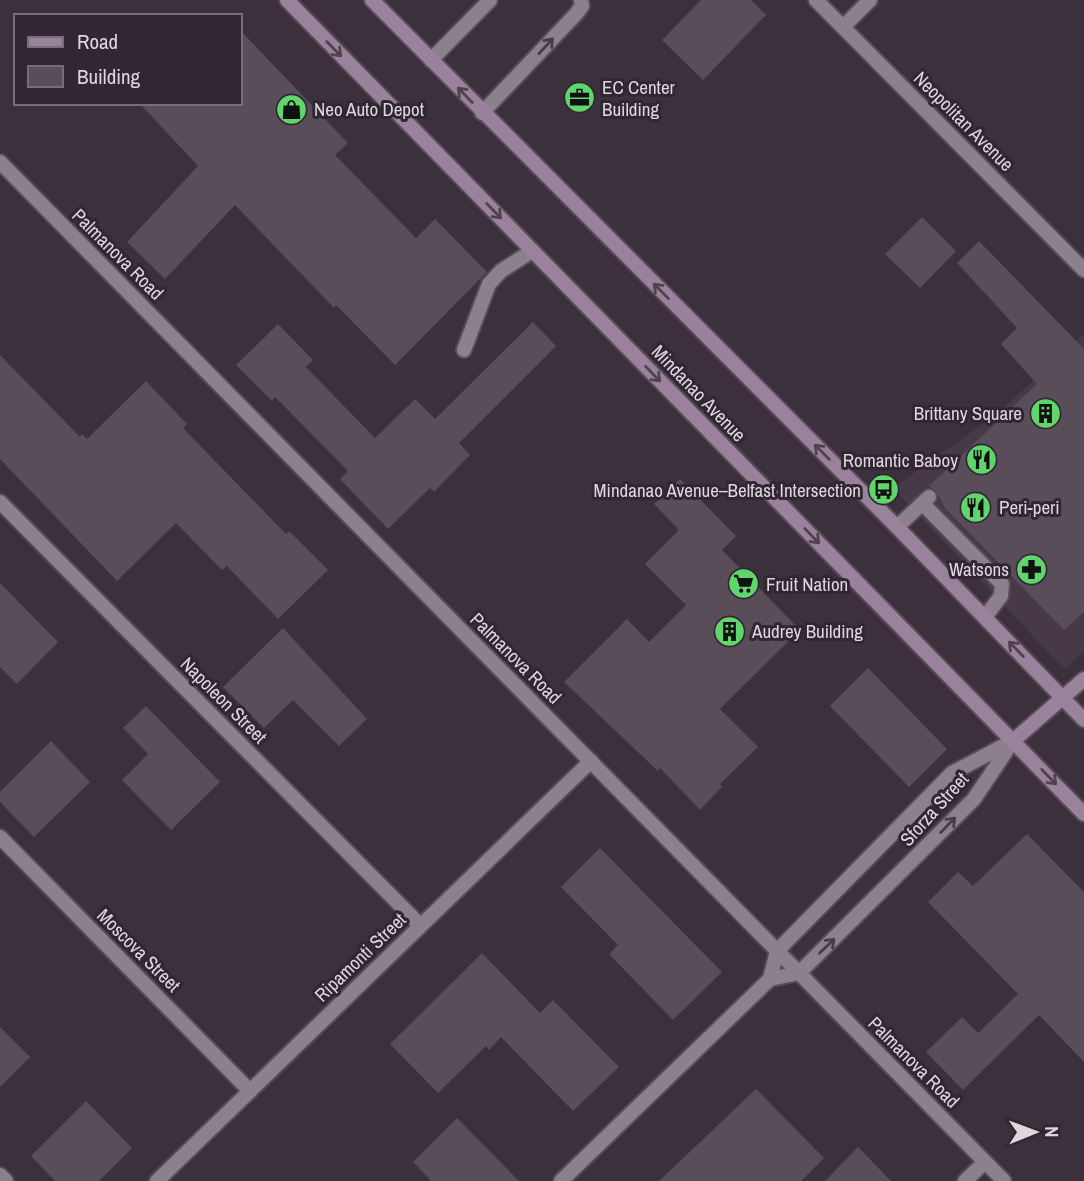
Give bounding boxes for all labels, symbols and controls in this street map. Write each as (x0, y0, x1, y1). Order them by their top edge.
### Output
legend (14, 14, 242, 105)
text: Road (77, 27, 118, 56)
one-way arrow (538, 38, 555, 55)
one-way arrow (326, 40, 343, 57)
text: Building (77, 62, 141, 91)
street label: Neopolitan Avenue (908, 65, 1020, 177)
place label: EC Center Building (602, 74, 676, 122)
office icon: EC Center Building (562, 81, 596, 115)
one-way arrow (457, 87, 474, 104)
shop icon: Neo Auto Depot (274, 92, 308, 126)
place label: Neo Auto Depot (314, 96, 425, 122)
one-way arrow (485, 202, 502, 219)
street label: Palmanova Road (67, 203, 169, 305)
one-way arrow (652, 283, 669, 300)
street label: Mindanao Avenue (646, 339, 752, 447)
one-way arrow (644, 365, 661, 382)
building icon: Brittany Square (1028, 396, 1062, 430)
place label: Brittany Square (914, 400, 1022, 426)
one-way arrow (813, 443, 830, 460)
restaurant icon: Romantic Baboy (964, 443, 998, 477)
place label: Romantic Baboy (843, 447, 958, 473)
bus stop icon: Mindanao Avenue–Belfast Intersection (867, 473, 901, 507)
place label: Mindanao Avenue–Belfast Intersection (594, 477, 861, 503)
restaurant icon: Peri-peri (959, 490, 993, 524)
place label: Peri-peri (999, 494, 1060, 520)
one-way arrow (804, 527, 821, 544)
pharmacy icon: Watsons (1015, 552, 1049, 586)
place label: Watsons (949, 556, 1009, 582)
supermarket icon: Fruit Nation (726, 567, 760, 601)
place label: Fruit Nation (766, 571, 848, 597)
street label: Palmanova Road (465, 607, 567, 709)
building icon: Audrey Building (712, 614, 746, 648)
place label: Audrey Building (751, 618, 863, 644)
one-way arrow (1007, 641, 1024, 658)
street label: Napoleon Street (175, 651, 273, 749)
street label: Sforza Street (894, 766, 975, 851)
one-way arrow (1040, 769, 1057, 786)
one-way arrow (939, 817, 956, 834)
street label: Moscova Street (92, 903, 187, 998)
street label: Ripamonti Street (309, 906, 412, 1007)
one-way arrow (818, 938, 835, 955)
street label: Palmanova Road (863, 1011, 965, 1113)
north arrow (1000, 1097, 1070, 1167)
text: N (1039, 1126, 1065, 1138)

